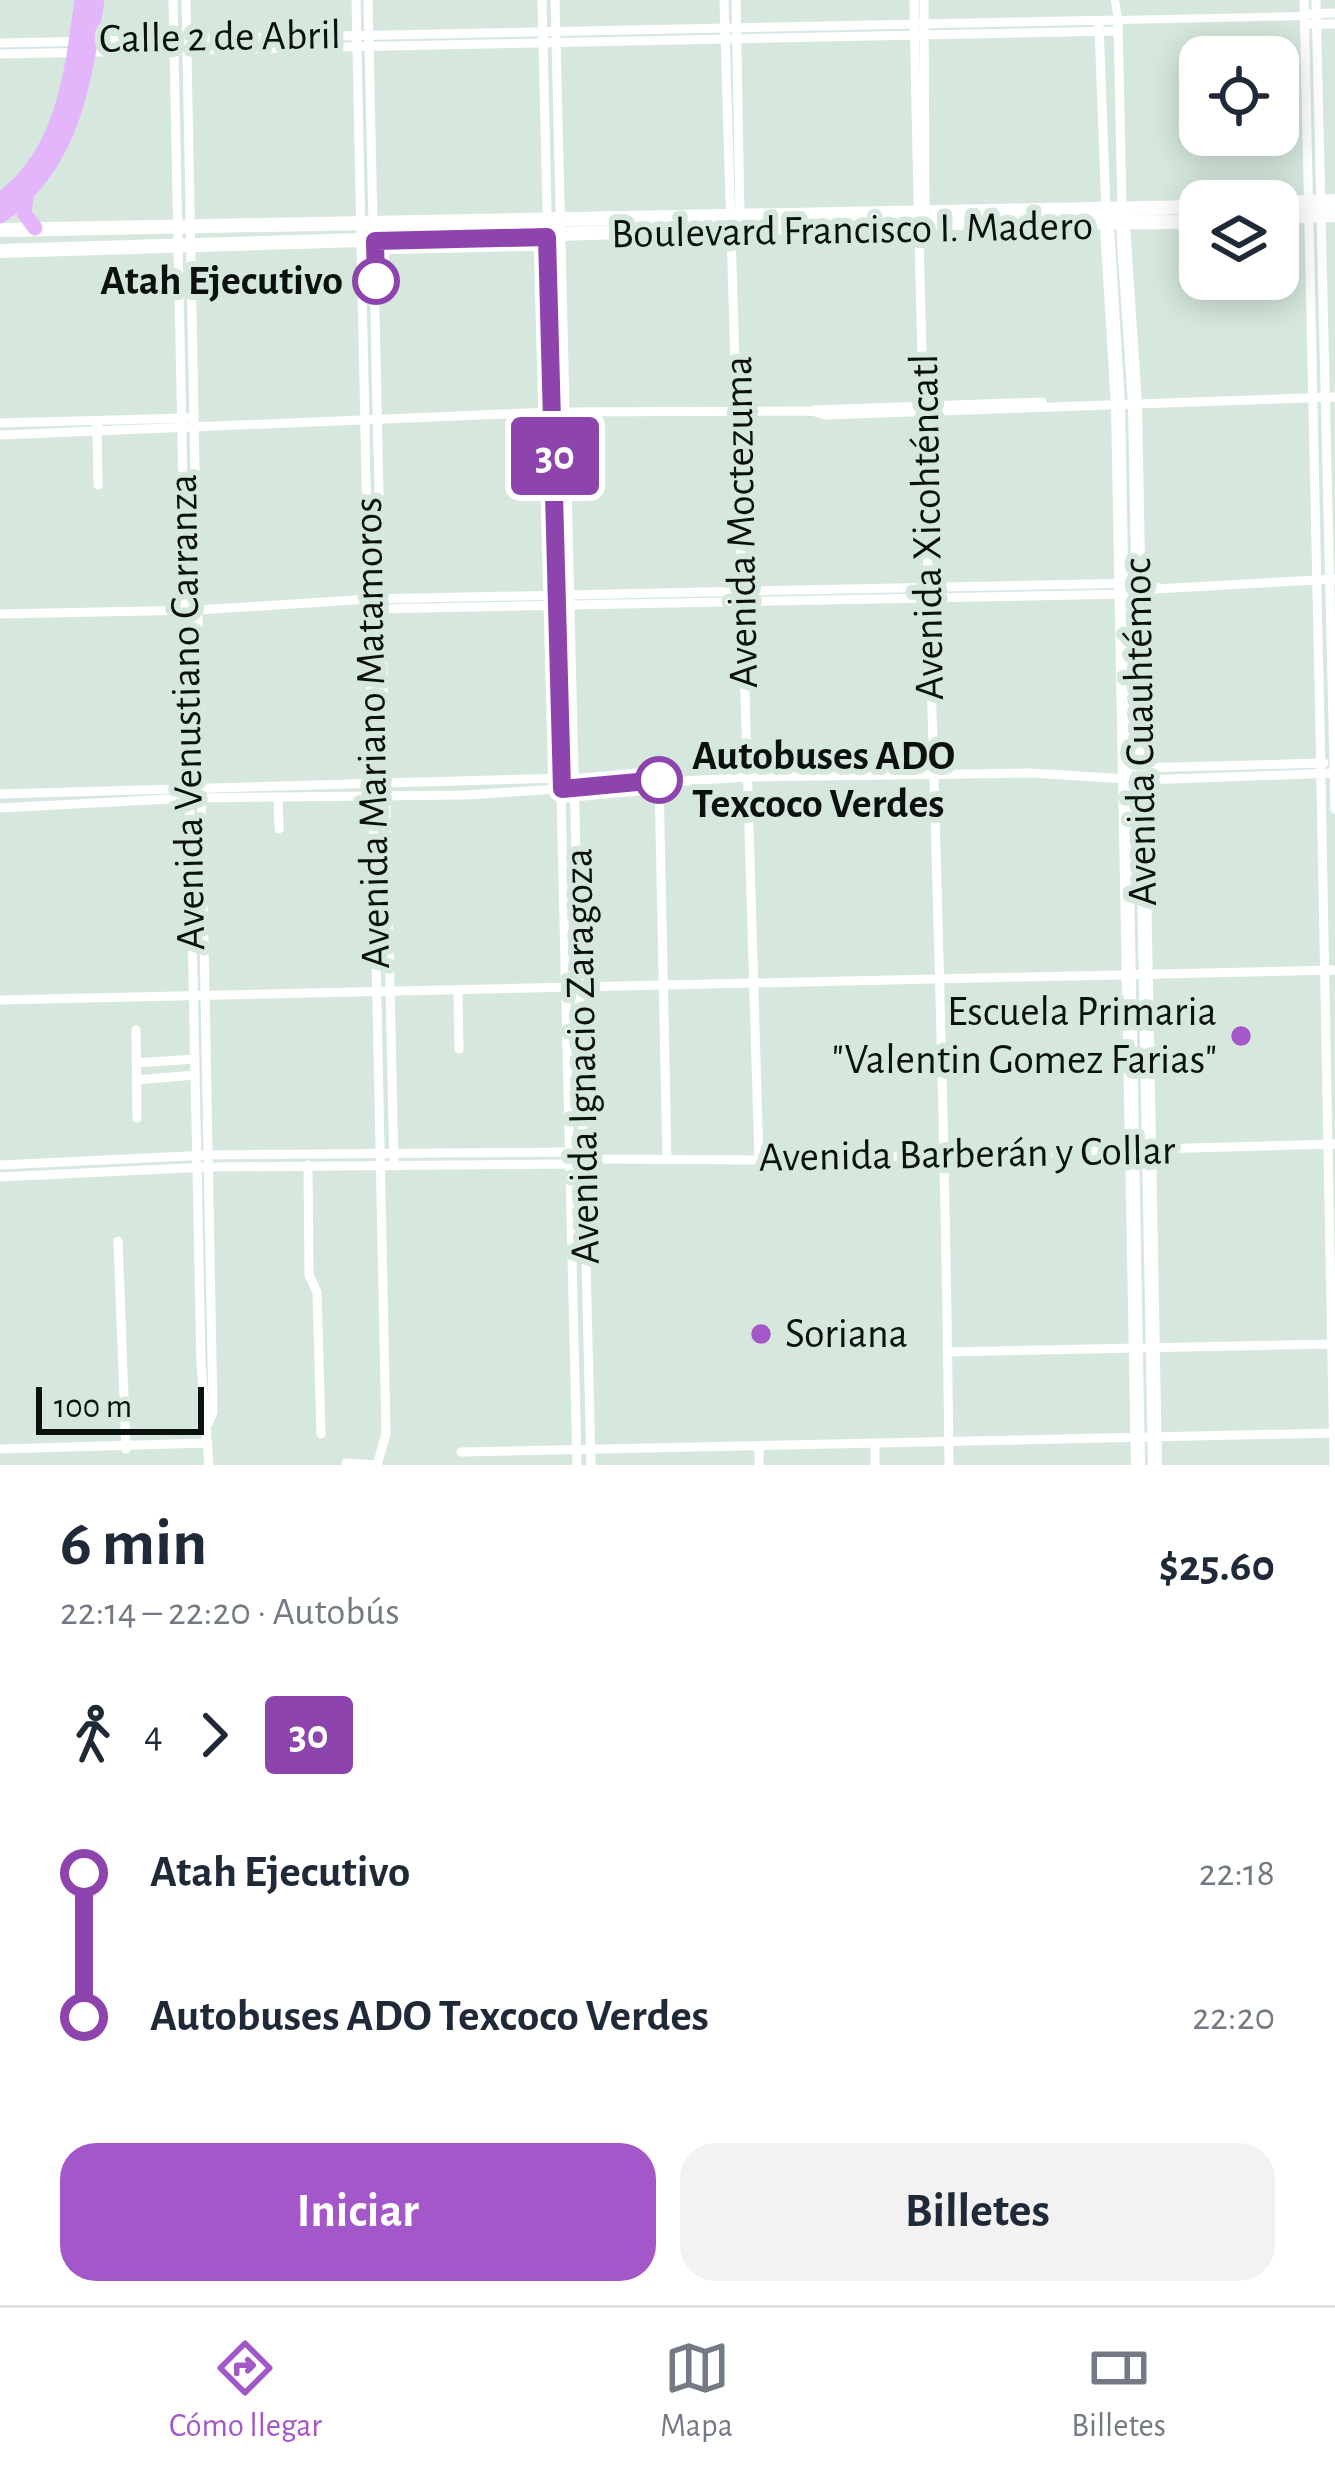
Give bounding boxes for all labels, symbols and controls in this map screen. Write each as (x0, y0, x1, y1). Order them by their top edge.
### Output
street label: Calle 2 de Abril (99, 14, 341, 60)
map controls (1179, 36, 1299, 300)
button: locate (1179, 36, 1299, 156)
button: layers (1179, 180, 1299, 300)
street label: Boulevard Francisco I. Madero (611, 205, 1093, 255)
marker: Atah Ejecutivo (354, 259, 398, 303)
place label: Atah Ejecutivo (100, 260, 343, 302)
street label: Avenida Xicohténcatl (903, 353, 951, 701)
street label: Avenida Moctezuma (717, 355, 765, 689)
line badge: 30 (501, 417, 609, 495)
text: 30 (535, 435, 575, 477)
street label: Avenida Venustiano Carranza (162, 473, 212, 951)
street label: Avenida Mariano Matamoros (347, 497, 397, 969)
street label: Avenida Cuauhtémoc (1116, 558, 1164, 906)
place label: Autobuses ADO Texcoco Verdes (692, 735, 955, 825)
marker: Autobuses ADO Texcoco Verdes (637, 758, 681, 802)
street label: Avenida Ignacio Zaragoza (557, 847, 607, 1265)
place label: Escuela Primaria "Valentin Gomez Farias" (832, 991, 1217, 1081)
marker: Escuela Primaria "Valentin Gomez Farias" (1228, 1023, 1254, 1049)
street label: Avenida Barberán y Collar (758, 1129, 1176, 1179)
place label: Soriana (785, 1313, 908, 1355)
marker: Soriana (748, 1321, 774, 1347)
scale bar (36, 1381, 204, 1434)
text: 100 m (54, 1391, 132, 1424)
text: 6 min (60, 1511, 207, 1577)
text: $25.60 (1159, 1544, 1275, 1589)
text: 22:14 – 22:20 · Autobús (60, 1593, 400, 1632)
icon: walk (60, 1702, 126, 1768)
icon: forward (181, 1702, 247, 1768)
text: 30 (289, 1714, 329, 1756)
text: 4 (144, 1716, 163, 1755)
text: Atah Ejecutivo (150, 1850, 410, 1895)
text: 22:18 (1199, 1854, 1275, 1893)
text: Autobuses ADO Texcoco Verdes (150, 1994, 709, 2039)
text: 22:20 (1192, 1998, 1275, 2037)
button: Iniciar (60, 2143, 656, 2281)
button: Billetes (680, 2143, 1275, 2281)
tab: Cómo llegar (169, 2335, 322, 2447)
tab: Mapa (660, 2335, 733, 2447)
tab: Billetes (1071, 2335, 1166, 2447)

